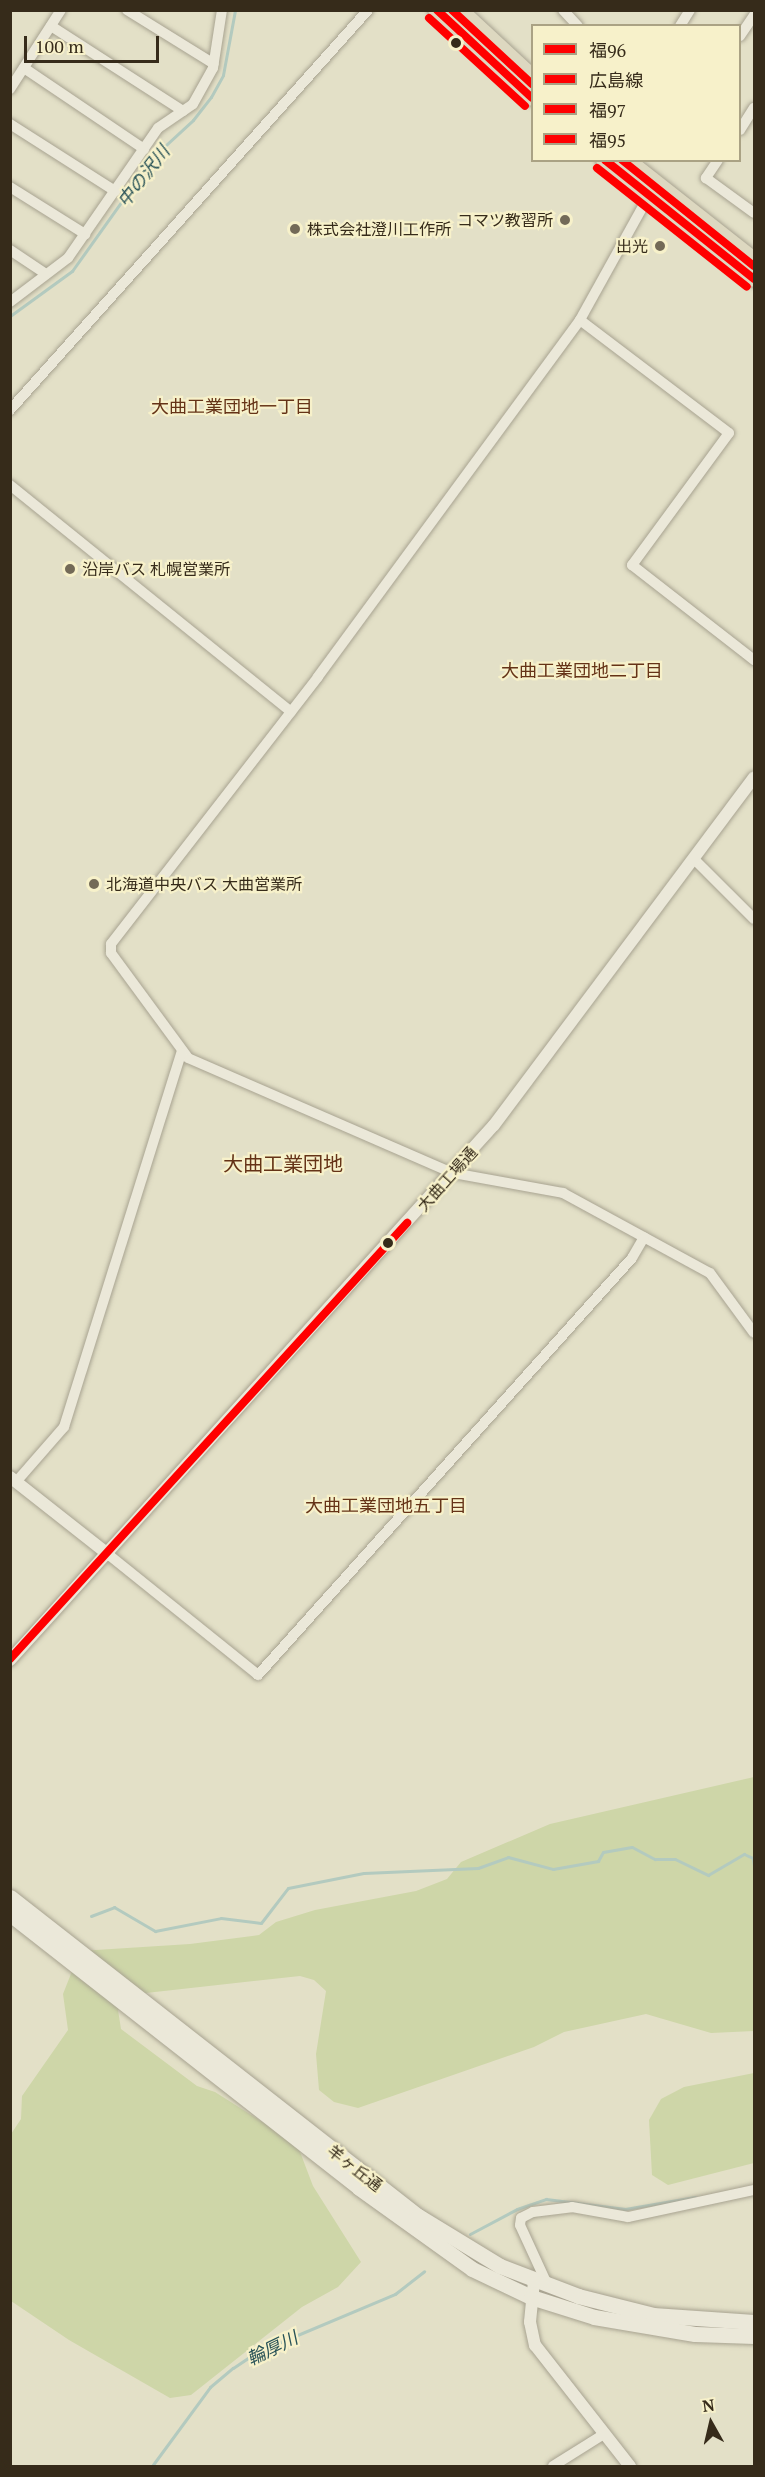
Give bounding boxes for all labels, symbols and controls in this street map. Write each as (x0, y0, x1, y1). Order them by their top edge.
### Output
scale bar (27, 24, 162, 62)
legend (531, 24, 741, 162)
text: 100 m (35, 34, 84, 58)
unlabelled marker (450, 37, 462, 49)
text: 福96 (589, 38, 626, 62)
text: 広島線 (589, 68, 643, 92)
text: 福97 (589, 98, 626, 122)
text: 福95 (589, 128, 626, 152)
water label: 中の沢川 (112, 141, 174, 211)
place label: コマツ教習所 (457, 210, 553, 230)
marker: コマツ教習所 (558, 213, 572, 227)
place label: 株式会社澄川工作所 (307, 219, 451, 239)
marker: 株式会社澄川工作所 (288, 222, 302, 236)
place label: 出光 (616, 236, 648, 256)
marker: 出光 (653, 239, 667, 253)
district label: 大曲工業団地一丁目 (151, 395, 313, 417)
place label: 沿岸バス 札幌営業所 (82, 559, 230, 579)
marker: 沿岸バス 札幌営業所 (63, 562, 77, 576)
district label: 大曲工業団地二丁目 (501, 659, 663, 681)
place label: 北海道中央バス 大曲営業所 (106, 874, 302, 894)
marker: 北海道中央バス 大曲営業所 (87, 877, 101, 891)
street label: 大曲工場通 (413, 1143, 481, 1215)
district label: 大曲工業団地 (223, 1151, 343, 1175)
unlabelled marker (382, 1237, 394, 1249)
district label: 大曲工業団地五丁目 (305, 1494, 467, 1516)
street label: 羊ヶ丘通 (324, 2141, 386, 2195)
water label: 輪厚川 (243, 2326, 301, 2370)
north arrow (681, 2393, 741, 2453)
text: N (701, 2393, 716, 2417)

